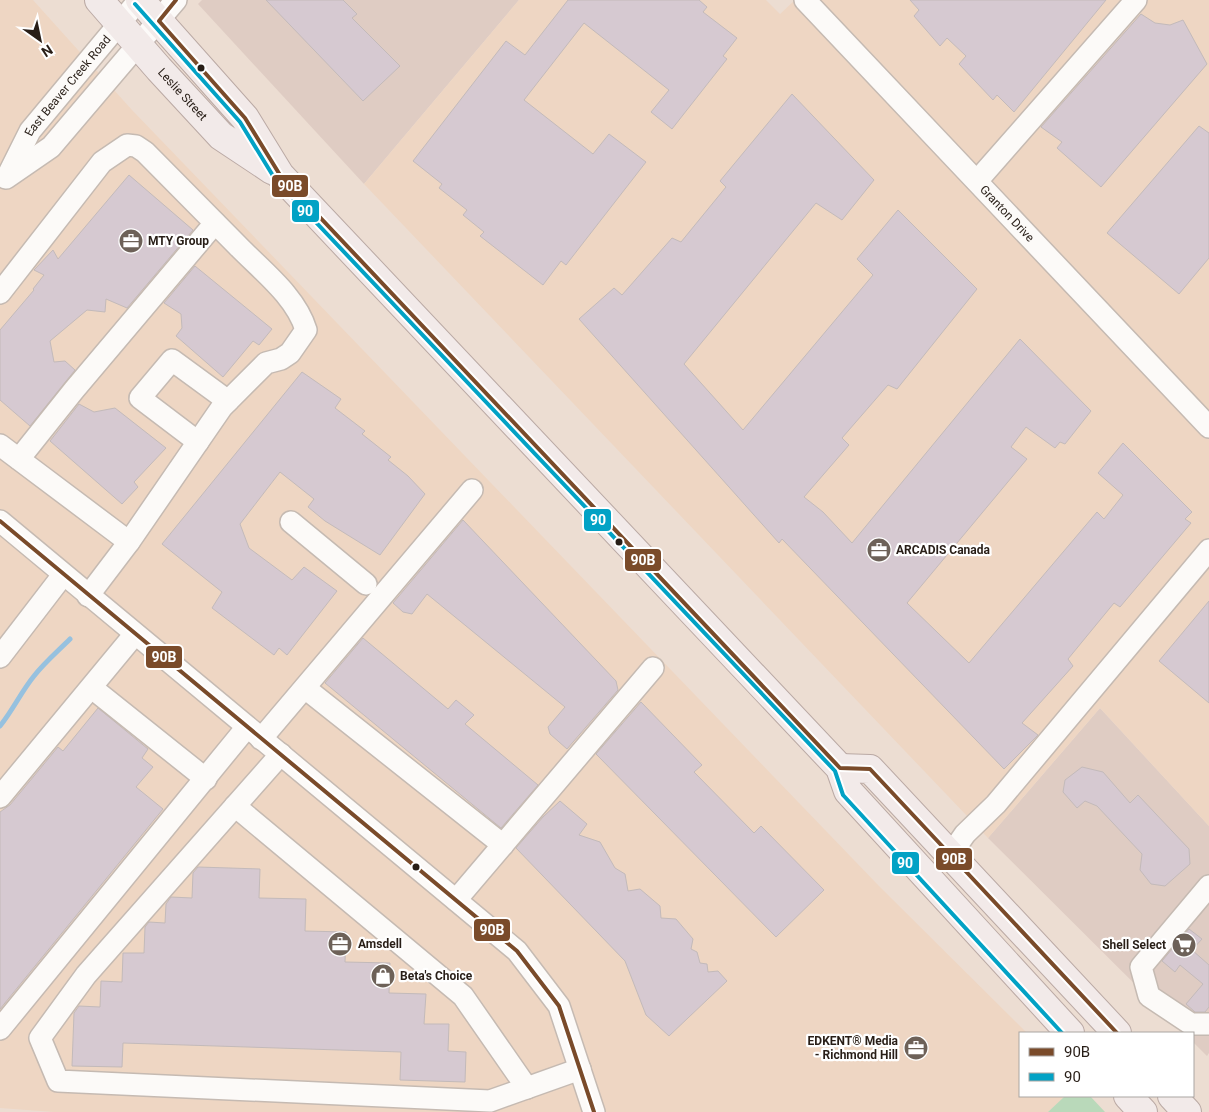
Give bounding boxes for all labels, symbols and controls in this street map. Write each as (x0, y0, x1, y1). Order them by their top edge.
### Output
north arrow (15, 15, 65, 65)
street label: East Beaver Creek Road (22, 32, 114, 138)
text: N (39, 41, 56, 60)
unlabelled marker (196, 63, 206, 73)
street label: Leslie Street (155, 65, 210, 123)
line badge: 90B (271, 174, 309, 198)
text: 90B (278, 178, 303, 194)
street label: Granton Drive (977, 182, 1037, 245)
line badge: 90 (291, 199, 320, 223)
text: 90 (297, 203, 313, 219)
office icon: MTY Group (118, 228, 144, 254)
place label: MTY Group (148, 234, 209, 248)
line badge: 90 (583, 508, 612, 532)
text: 90 (590, 512, 606, 528)
unlabelled marker (614, 537, 624, 547)
office icon: ARCADIS Canada (866, 537, 892, 563)
place label: ARCADIS Canada (896, 543, 991, 557)
line badge: 90B (624, 548, 662, 572)
text: 90B (631, 552, 656, 568)
line badge: 90B (145, 645, 183, 669)
text: 90B (152, 649, 177, 665)
line badge: 90B (935, 847, 973, 871)
line badge: 90 (891, 851, 920, 875)
text: 90B (942, 851, 967, 867)
text: 90 (897, 855, 913, 871)
unlabelled marker (411, 862, 421, 872)
line badge: 90B (473, 918, 511, 942)
text: 90B (480, 922, 505, 938)
office icon: Amsdell (327, 931, 353, 957)
supermarket icon: Shell Select (1171, 932, 1197, 958)
place label: Amsdell (358, 937, 402, 951)
place label: Shell Select (1102, 938, 1166, 952)
shop icon: Beta's Choice (370, 963, 396, 989)
place label: Beta's Choice (400, 969, 473, 983)
legend (1019, 1032, 1194, 1097)
place label: EDKENT® Media - Richmond Hill (808, 1034, 899, 1062)
office icon: EDKENT® Media - Richmond Hill (903, 1035, 929, 1061)
text: 90B (1064, 1043, 1090, 1061)
text: 90 (1064, 1068, 1081, 1086)

